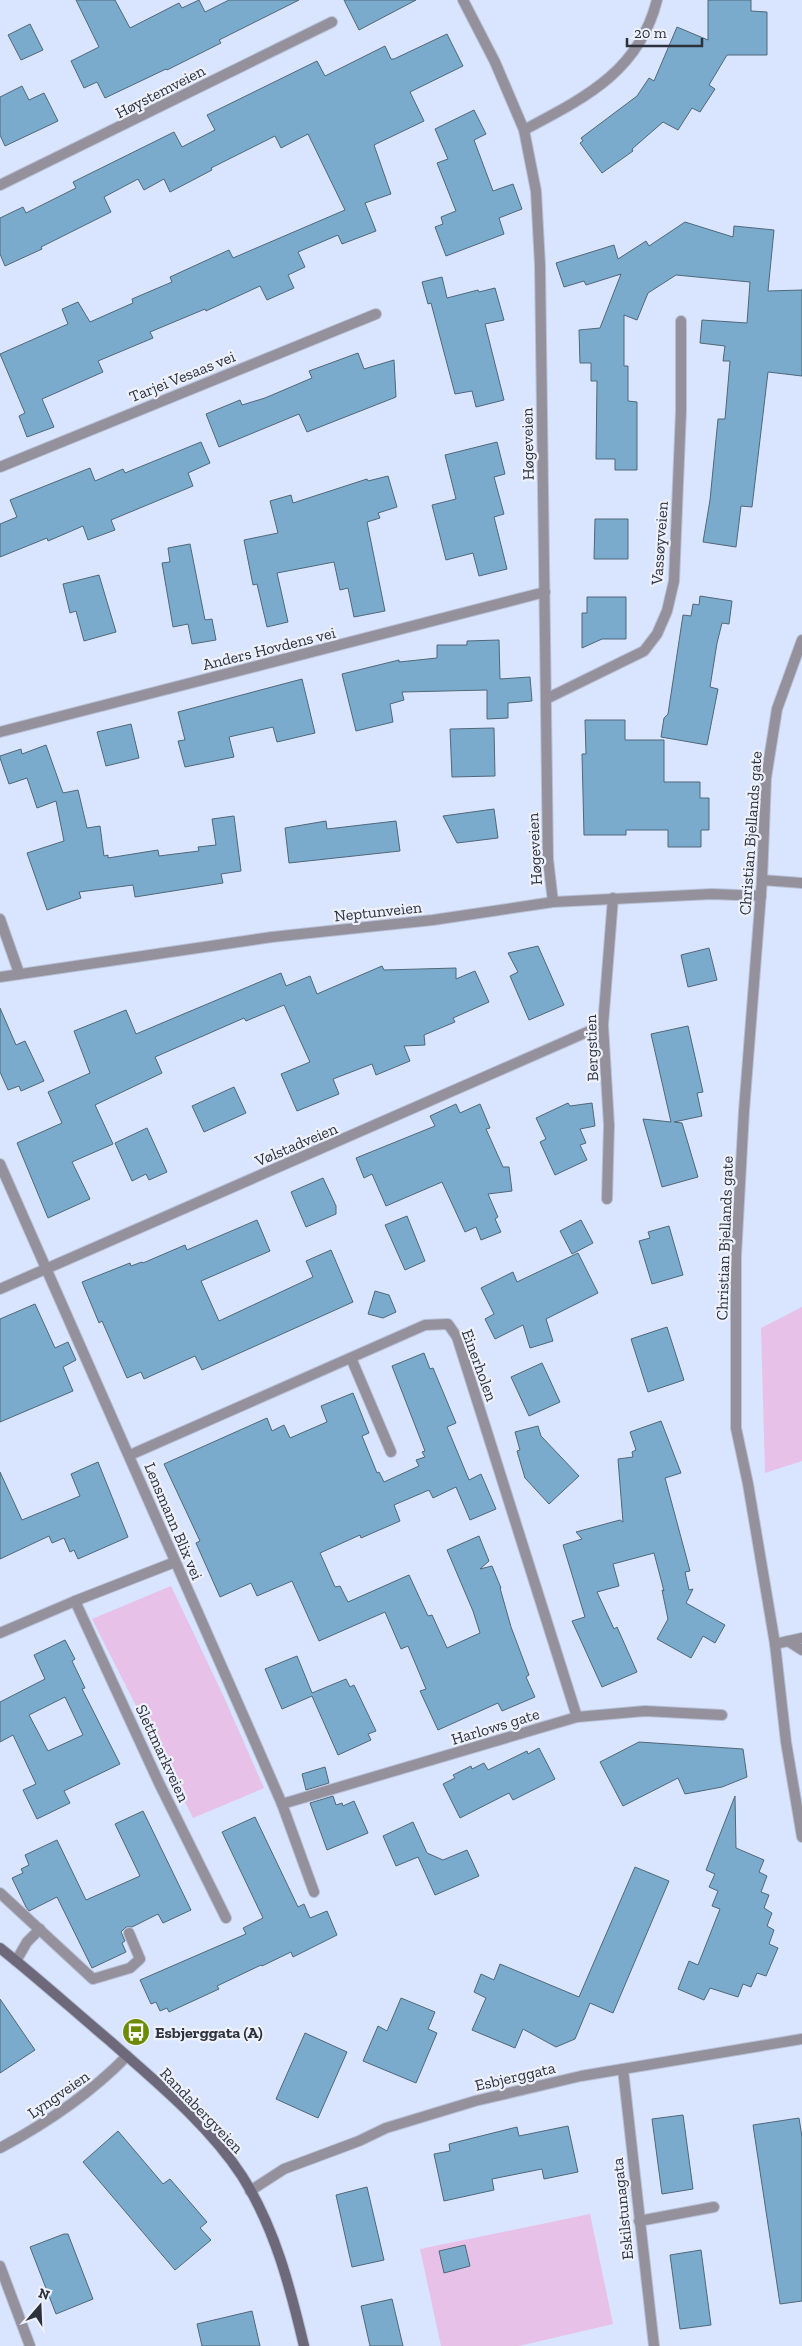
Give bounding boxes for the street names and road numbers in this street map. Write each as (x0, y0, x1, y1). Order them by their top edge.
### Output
street label: Høystemveien (112, 60, 209, 122)
street label: Tarjei Vesaas vei (126, 346, 238, 406)
street label: Høgeveien (517, 407, 538, 480)
street label: Vassøyveien (647, 500, 672, 587)
street label: Anders Hovdens vei (201, 623, 338, 674)
street label: Christian Bjellands gate (735, 750, 766, 916)
street label: Høgeveien (523, 811, 546, 886)
street label: Neptunveien (333, 897, 424, 926)
street label: Bergstien (581, 1013, 602, 1082)
street label: Vølstadveien (251, 1118, 341, 1171)
street label: Christian Bjellands gate (712, 1156, 737, 1321)
street label: Einerholen (458, 1327, 502, 1405)
street label: Lensmann Blix vei (140, 1460, 207, 1583)
street label: Slettmarkveien (132, 1702, 194, 1806)
street label: Harlows gate (449, 1704, 542, 1749)
street label: Esbjerggata (473, 2058, 558, 2095)
street label: Randabergveien (156, 2064, 248, 2158)
street label: Lyngveien (24, 2066, 93, 2122)
street label: Eskilstunagata (608, 2157, 637, 2261)

